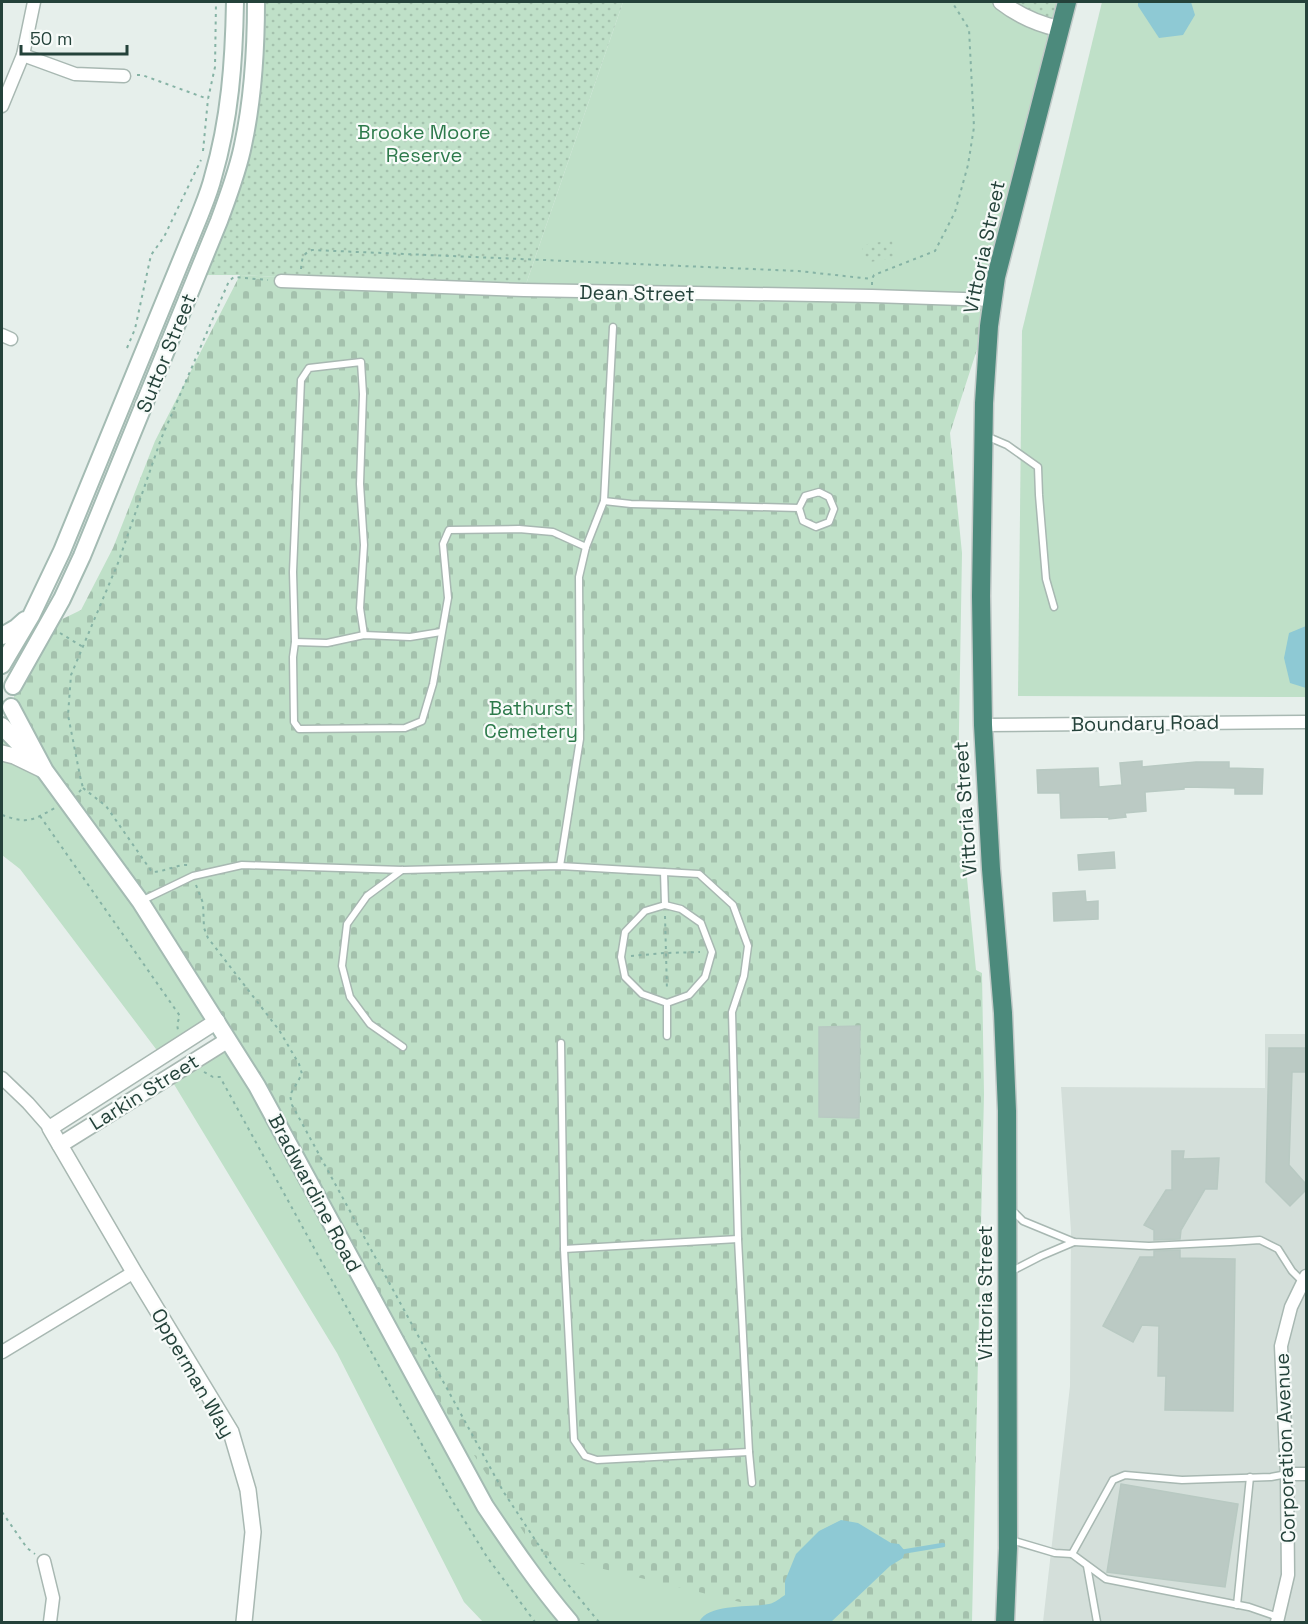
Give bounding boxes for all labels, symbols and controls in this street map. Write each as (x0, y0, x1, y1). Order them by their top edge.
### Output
scale bar (21, 18, 128, 56)
text: 50 m (30, 27, 72, 50)
park label: Brooke Moore Reserve (357, 119, 491, 168)
street label: Vittoria Street (957, 178, 1011, 316)
street label: Dean Street (579, 279, 695, 307)
street label: Suttor Street (130, 290, 202, 416)
park label: Bathurst Cemetery (484, 695, 578, 744)
street label: Boundary Road (1071, 709, 1219, 737)
street label: Vittoria Street (947, 741, 983, 877)
street label: Larkin Street (84, 1048, 204, 1136)
street label: Bradwardine Road (262, 1110, 368, 1276)
street label: Vittoria Street (972, 1225, 998, 1361)
street label: Opperman Way (145, 1304, 241, 1442)
street label: Corporation Avenue (1269, 1352, 1301, 1544)

